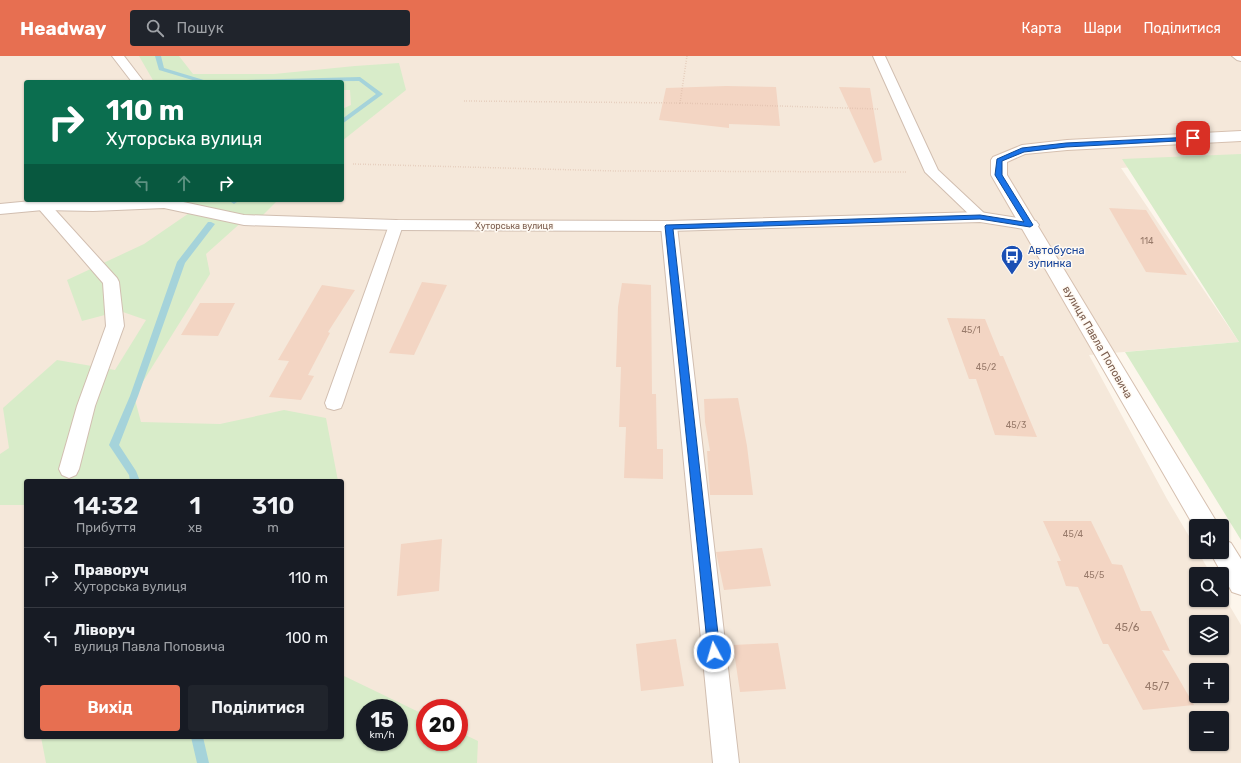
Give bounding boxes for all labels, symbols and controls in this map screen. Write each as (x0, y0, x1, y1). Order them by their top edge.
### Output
search box (130, 10, 410, 46)
text: Headway (20, 17, 106, 40)
icon: search (144, 17, 166, 39)
text: Пошук (176, 19, 224, 37)
text: Карта (1022, 20, 1061, 37)
text: Шари (1083, 20, 1121, 37)
text: Поділитися (1143, 20, 1221, 37)
text: 110 m (106, 94, 184, 127)
icon: right (40, 96, 92, 148)
pin (1176, 121, 1210, 155)
icon: arrive (1182, 127, 1204, 149)
text: Хуторська вулиця (106, 128, 262, 150)
icon: left (131, 172, 153, 194)
icon: ahead (173, 172, 195, 194)
icon: right (215, 172, 237, 194)
street label: Хуторська вулиця (475, 221, 553, 231)
house number: 114 (1140, 236, 1154, 246)
bus stop icon: Автобусна зупинка (999, 243, 1025, 276)
place label: Автобусна зупинка (1028, 244, 1085, 270)
street label: вулиця Павла Поповича (1060, 284, 1135, 401)
house number: 45/1 (961, 325, 981, 335)
house number: 45/2 (976, 362, 996, 372)
house number: 45/3 (1006, 420, 1026, 430)
text: 14:32 (74, 492, 138, 520)
text: 1 (189, 492, 201, 520)
text: 310 (252, 492, 294, 520)
map controls (1189, 519, 1229, 751)
button: sound (1189, 519, 1229, 559)
text: Прибуття (76, 520, 136, 535)
text: хв (188, 520, 202, 535)
text: m (267, 520, 279, 535)
house number: 45/4 (1063, 529, 1084, 539)
text: Праворуч (74, 561, 149, 579)
icon: right (40, 567, 62, 589)
button: search (1189, 567, 1229, 607)
text: 110 m (289, 569, 328, 587)
house number: 45/5 (1084, 570, 1104, 580)
text: Хуторська вулиця (74, 579, 187, 594)
button: layers (1189, 615, 1229, 655)
text: Ліворуч (74, 621, 135, 639)
house number: 45/6 (1115, 621, 1140, 634)
icon: left (40, 627, 62, 649)
text: 100 m (286, 629, 328, 647)
position arrow (693, 631, 735, 673)
text: вулиця Павла Поповича (74, 639, 225, 654)
button: + (1189, 663, 1229, 703)
house number: 45/7 (1145, 680, 1169, 693)
button: Вихід (40, 685, 180, 731)
button: Поділитися (188, 685, 328, 731)
speed limit sign: 20 (416, 699, 468, 751)
text: 15 (371, 708, 393, 732)
button: − (1189, 711, 1229, 751)
text: km/h (370, 729, 394, 741)

